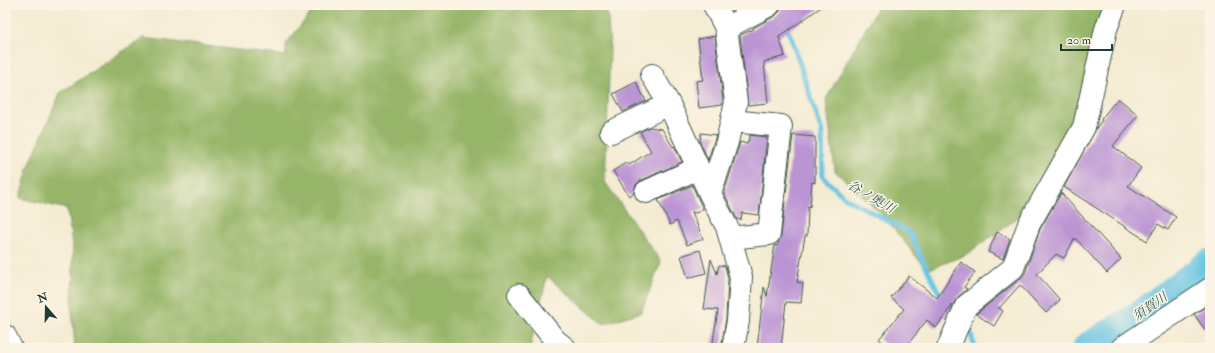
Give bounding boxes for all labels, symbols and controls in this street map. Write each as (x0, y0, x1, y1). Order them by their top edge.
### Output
scale bar (1061, 26, 1112, 52)
text: 20 m (1067, 33, 1092, 48)
water label: 谷ノ奥川 (844, 177, 899, 218)
north arrow (26, 287, 66, 327)
water label: 須賀川 (1129, 288, 1172, 325)
text: N (35, 290, 51, 306)

